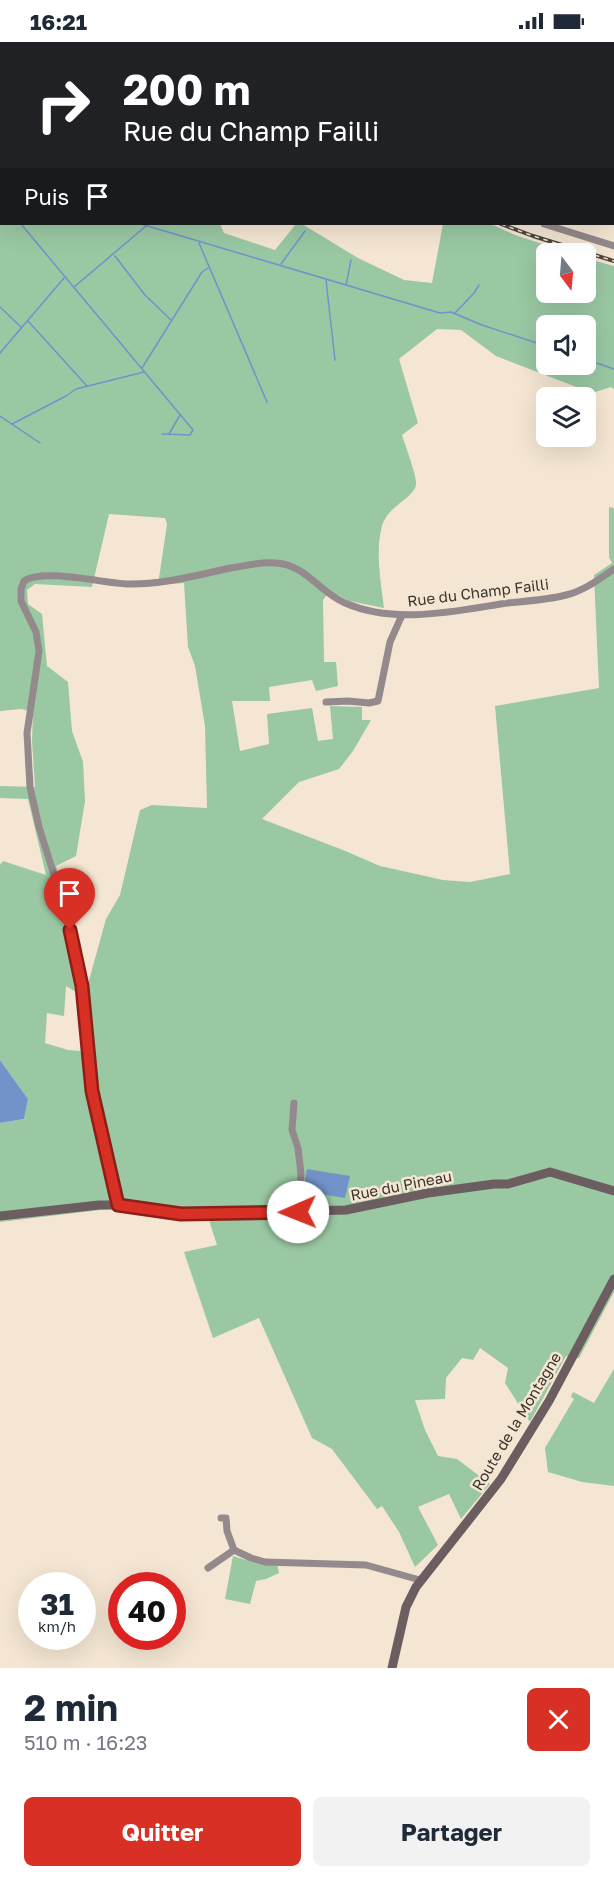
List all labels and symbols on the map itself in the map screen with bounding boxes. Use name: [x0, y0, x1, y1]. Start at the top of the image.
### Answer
north arrow: [536, 243, 596, 303]
street label: Rue du Champ Failli: [406, 574, 550, 610]
pin: [44, 868, 95, 930]
street label: Rue du Pineau: [349, 1166, 453, 1204]
position arrow: [266, 1180, 330, 1244]
street label: Route de la Montagne: [468, 1348, 565, 1493]
speed limit sign: 40: [108, 1572, 186, 1650]

